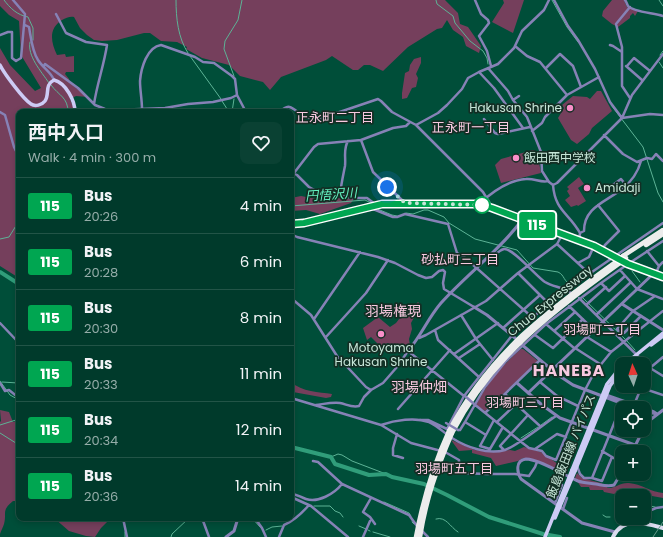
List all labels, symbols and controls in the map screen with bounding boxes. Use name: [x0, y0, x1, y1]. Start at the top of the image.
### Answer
place label: Hakusan Shrine: [469, 99, 562, 116]
marker: Hakusan Shrine: [565, 103, 575, 113]
district label: 正永町二丁目: [296, 108, 374, 127]
district label: 正永町一丁目: [432, 118, 510, 137]
text: 西中入口: [28, 119, 104, 146]
button: heart: [240, 122, 282, 164]
text: Walk · 4 min · 300 m: [28, 148, 156, 167]
place label: 飯田西中学校: [524, 149, 596, 166]
marker: 飯田西中学校: [511, 153, 521, 163]
your location: [377, 177, 397, 197]
place label: Amidaji: [595, 179, 641, 196]
water label: 円悟沢川: [304, 183, 360, 206]
marker: Amidaji: [582, 183, 592, 193]
text: Bus: [84, 185, 112, 206]
text: 4 min: [240, 195, 282, 216]
text: 115: [40, 196, 60, 216]
unlabelled marker: [473, 196, 491, 214]
text: 20:26: [84, 207, 118, 226]
line badge: 115: [514, 212, 560, 238]
text: 115: [527, 215, 547, 235]
text: Bus: [84, 241, 112, 262]
district label: 砂払町三丁目: [421, 250, 499, 269]
text: 6 min: [240, 251, 282, 272]
text: 115: [40, 252, 60, 272]
street label: Chuo Expressway: [504, 261, 596, 340]
text: 20:28: [84, 263, 118, 282]
text: Bus: [84, 297, 112, 318]
district label: 羽場権現: [365, 301, 421, 321]
text: 8 min: [240, 307, 282, 328]
text: 115: [40, 308, 60, 328]
text: 20:30: [84, 319, 118, 338]
district label: 羽場町二丁目: [563, 320, 641, 339]
marker: Motoyama Hakusan Shrine: [376, 329, 386, 339]
place label: Motoyama Hakusan Shrine: [335, 339, 427, 370]
text: Bus: [84, 353, 112, 374]
north arrow: [615, 357, 651, 393]
map controls: [615, 357, 651, 525]
district label: HANEBA: [533, 359, 605, 382]
text: 11 min: [240, 363, 282, 384]
text: 115: [40, 364, 60, 384]
text: 20:33: [84, 375, 118, 394]
district label: 羽場仲畑: [391, 377, 447, 397]
street label: 飯島飯田線 バイパス: [542, 391, 599, 500]
district label: 羽場町三丁目: [486, 393, 564, 412]
button: locate: [615, 401, 651, 437]
text: Bus: [84, 409, 112, 430]
text: 12 min: [236, 419, 282, 440]
text: 115: [40, 420, 60, 440]
text: 20:34: [84, 431, 118, 450]
button: +: [615, 445, 651, 481]
district label: 羽場町五丁目: [415, 459, 493, 478]
text: Bus: [84, 465, 112, 486]
text: 14 min: [235, 475, 282, 496]
text: 115: [40, 476, 60, 496]
text: 20:36: [84, 487, 118, 506]
button: −: [615, 489, 651, 525]

